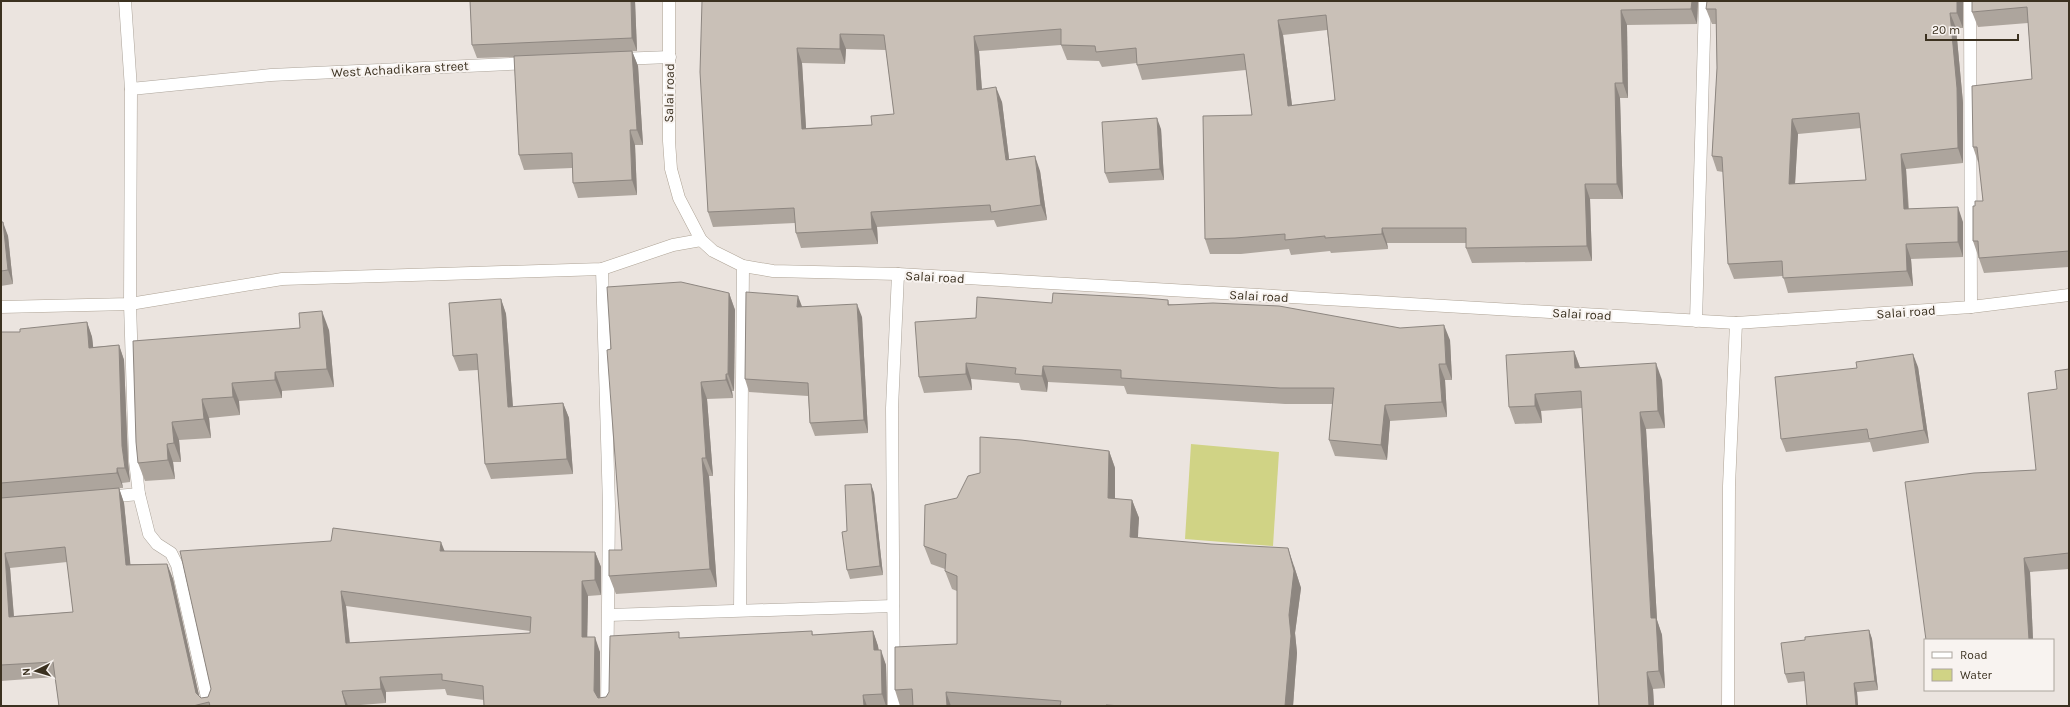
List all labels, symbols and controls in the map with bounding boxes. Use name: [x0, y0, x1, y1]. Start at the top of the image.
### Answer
scale bar: [1926, 16, 2018, 42]
text: 20 m: [1932, 23, 1960, 37]
street label: West Achadikara street: [331, 58, 469, 80]
street label: Salai road: [661, 63, 677, 123]
street label: Salai road: [905, 268, 965, 286]
street label: Salai road: [1229, 287, 1289, 305]
street label: Salai road: [1876, 302, 1936, 322]
street label: Salai road: [1552, 305, 1612, 323]
legend: [1924, 639, 2054, 691]
text: Road: [1960, 648, 1988, 662]
north arrow: [16, 651, 56, 691]
text: N: [20, 667, 33, 676]
text: Water: [1960, 668, 1993, 682]

